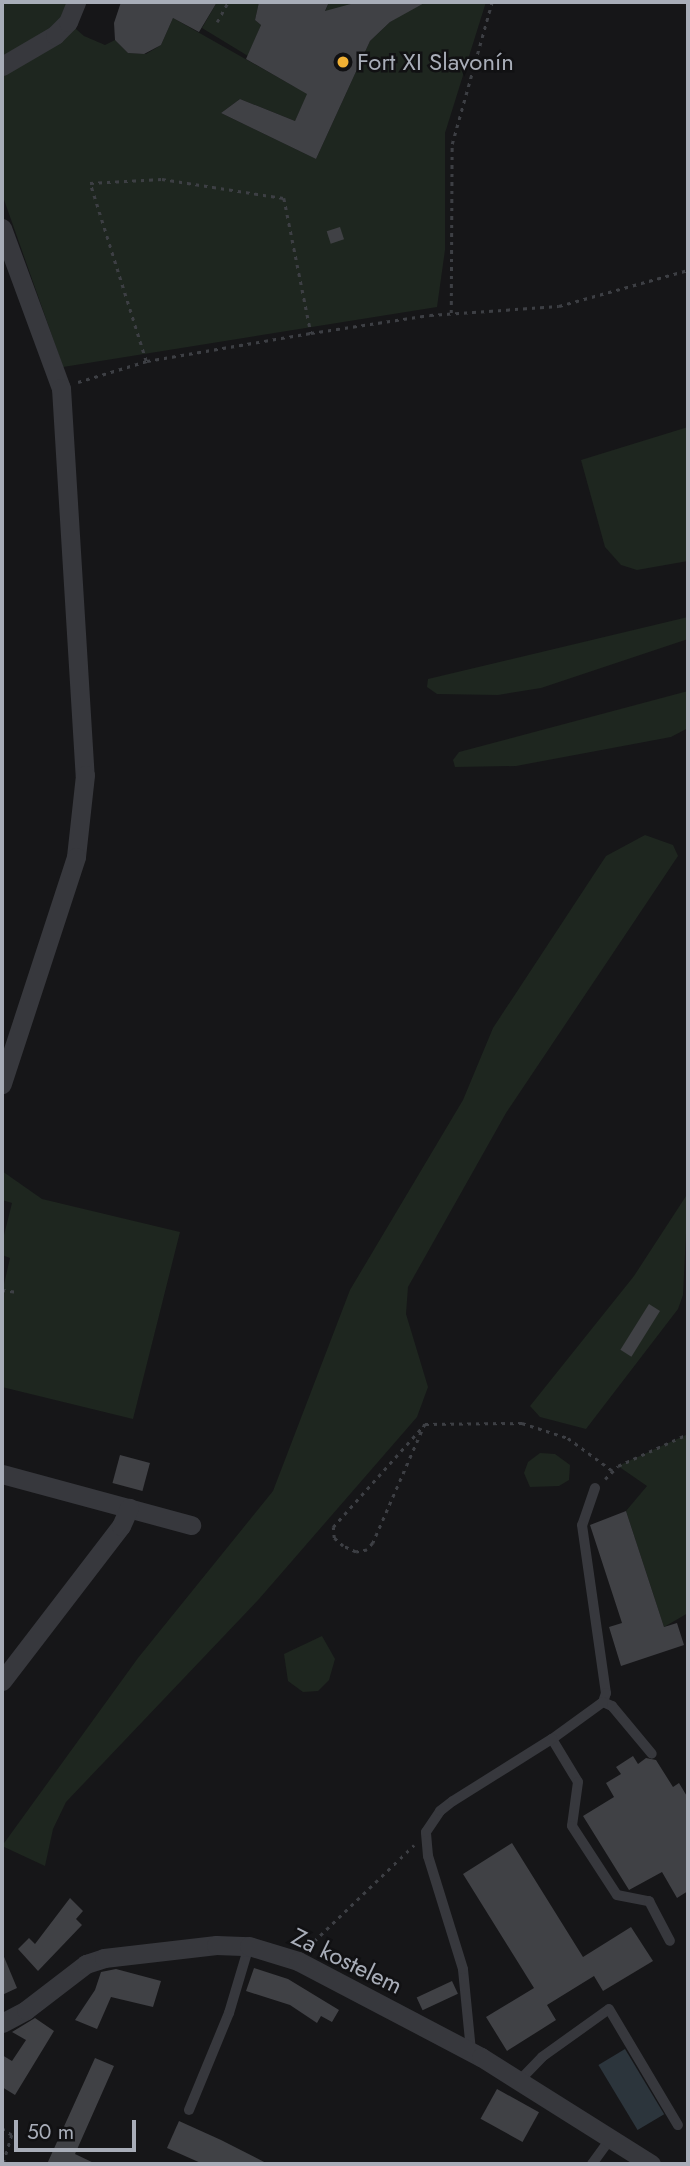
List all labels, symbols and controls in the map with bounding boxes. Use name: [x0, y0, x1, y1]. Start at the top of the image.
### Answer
place label: Fort XI Slavonín: [357, 48, 514, 76]
marker: Fort XI Slavonín: [335, 54, 351, 70]
street label: Za kostelem: [287, 1922, 407, 2000]
scale bar: [18, 2106, 140, 2150]
text: 50 m: [27, 2117, 74, 2147]

